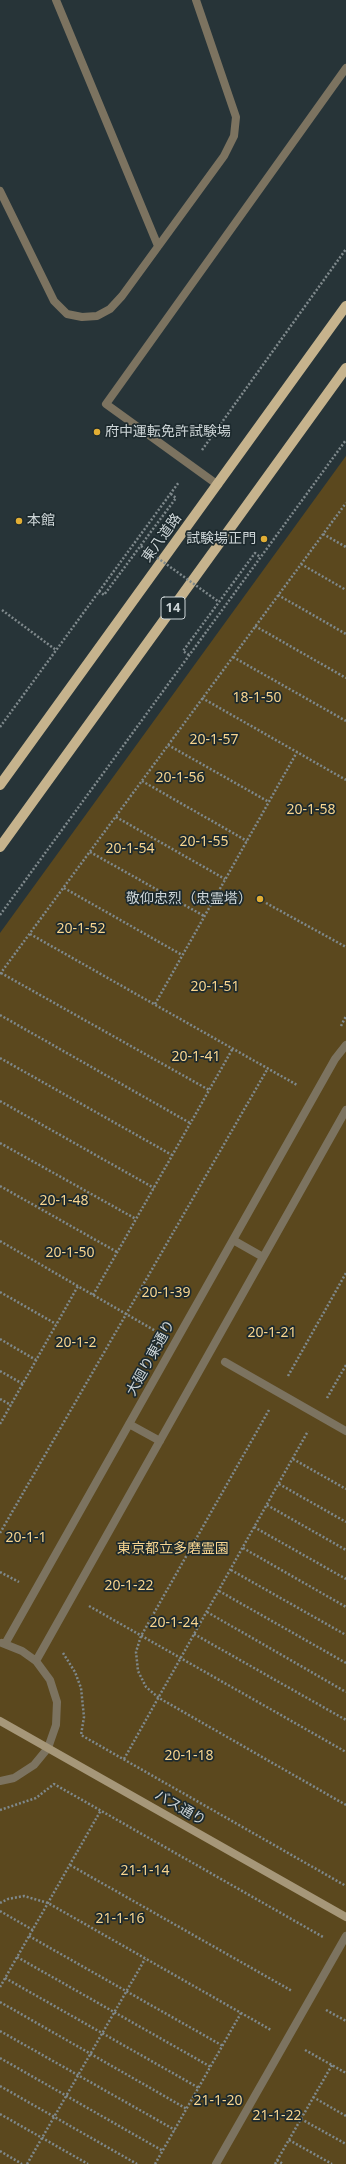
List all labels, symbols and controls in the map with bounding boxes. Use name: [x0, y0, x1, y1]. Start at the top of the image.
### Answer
place label: 府中運転免許試験場: [105, 424, 231, 440]
marker: 府中運転免許試験場: [92, 427, 102, 437]
street label: 東八道路: [139, 510, 185, 566]
place label: 本館: [27, 513, 55, 529]
marker: 本館: [14, 516, 24, 526]
place label: 試験場正門: [186, 531, 256, 547]
marker: 試験場正門: [259, 534, 269, 544]
road number: 14: [161, 597, 185, 619]
park label: 18-1-50: [232, 690, 282, 706]
park label: 20-1-57: [189, 732, 239, 748]
park label: 20-1-56: [155, 770, 205, 786]
park label: 20-1-58: [286, 802, 336, 818]
park label: 20-1-55: [179, 834, 229, 850]
park label: 20-1-54: [105, 841, 155, 857]
place label: 敬仰忠烈（忠霊塔）: [126, 891, 252, 907]
marker: 敬仰忠烈（忠霊塔）: [255, 894, 265, 904]
park label: 20-1-52: [56, 921, 106, 937]
park label: 20-1-51: [190, 979, 240, 995]
park label: 20-1-41: [171, 1049, 221, 1065]
park label: 20-1-48: [39, 1193, 89, 1209]
park label: 20-1-50: [45, 1245, 95, 1261]
park label: 20-1-39: [141, 1285, 191, 1301]
street label: 大廻り東通り: [123, 1317, 179, 1399]
park label: 20-1-21: [247, 1325, 297, 1341]
park label: 20-1-2: [55, 1335, 97, 1351]
park label: 20-1-1: [5, 1530, 47, 1546]
park label: 東京都立多磨霊園: [117, 1541, 229, 1557]
park label: 20-1-22: [104, 1578, 154, 1594]
park label: 20-1-24: [149, 1615, 199, 1631]
park label: 20-1-18: [164, 1748, 214, 1764]
street label: バス通り: [152, 1787, 208, 1829]
park label: 21-1-14: [120, 1863, 170, 1879]
park label: 21-1-16: [95, 1911, 145, 1927]
park label: 21-1-20: [193, 2093, 243, 2109]
park label: 21-1-22: [252, 2108, 302, 2124]

